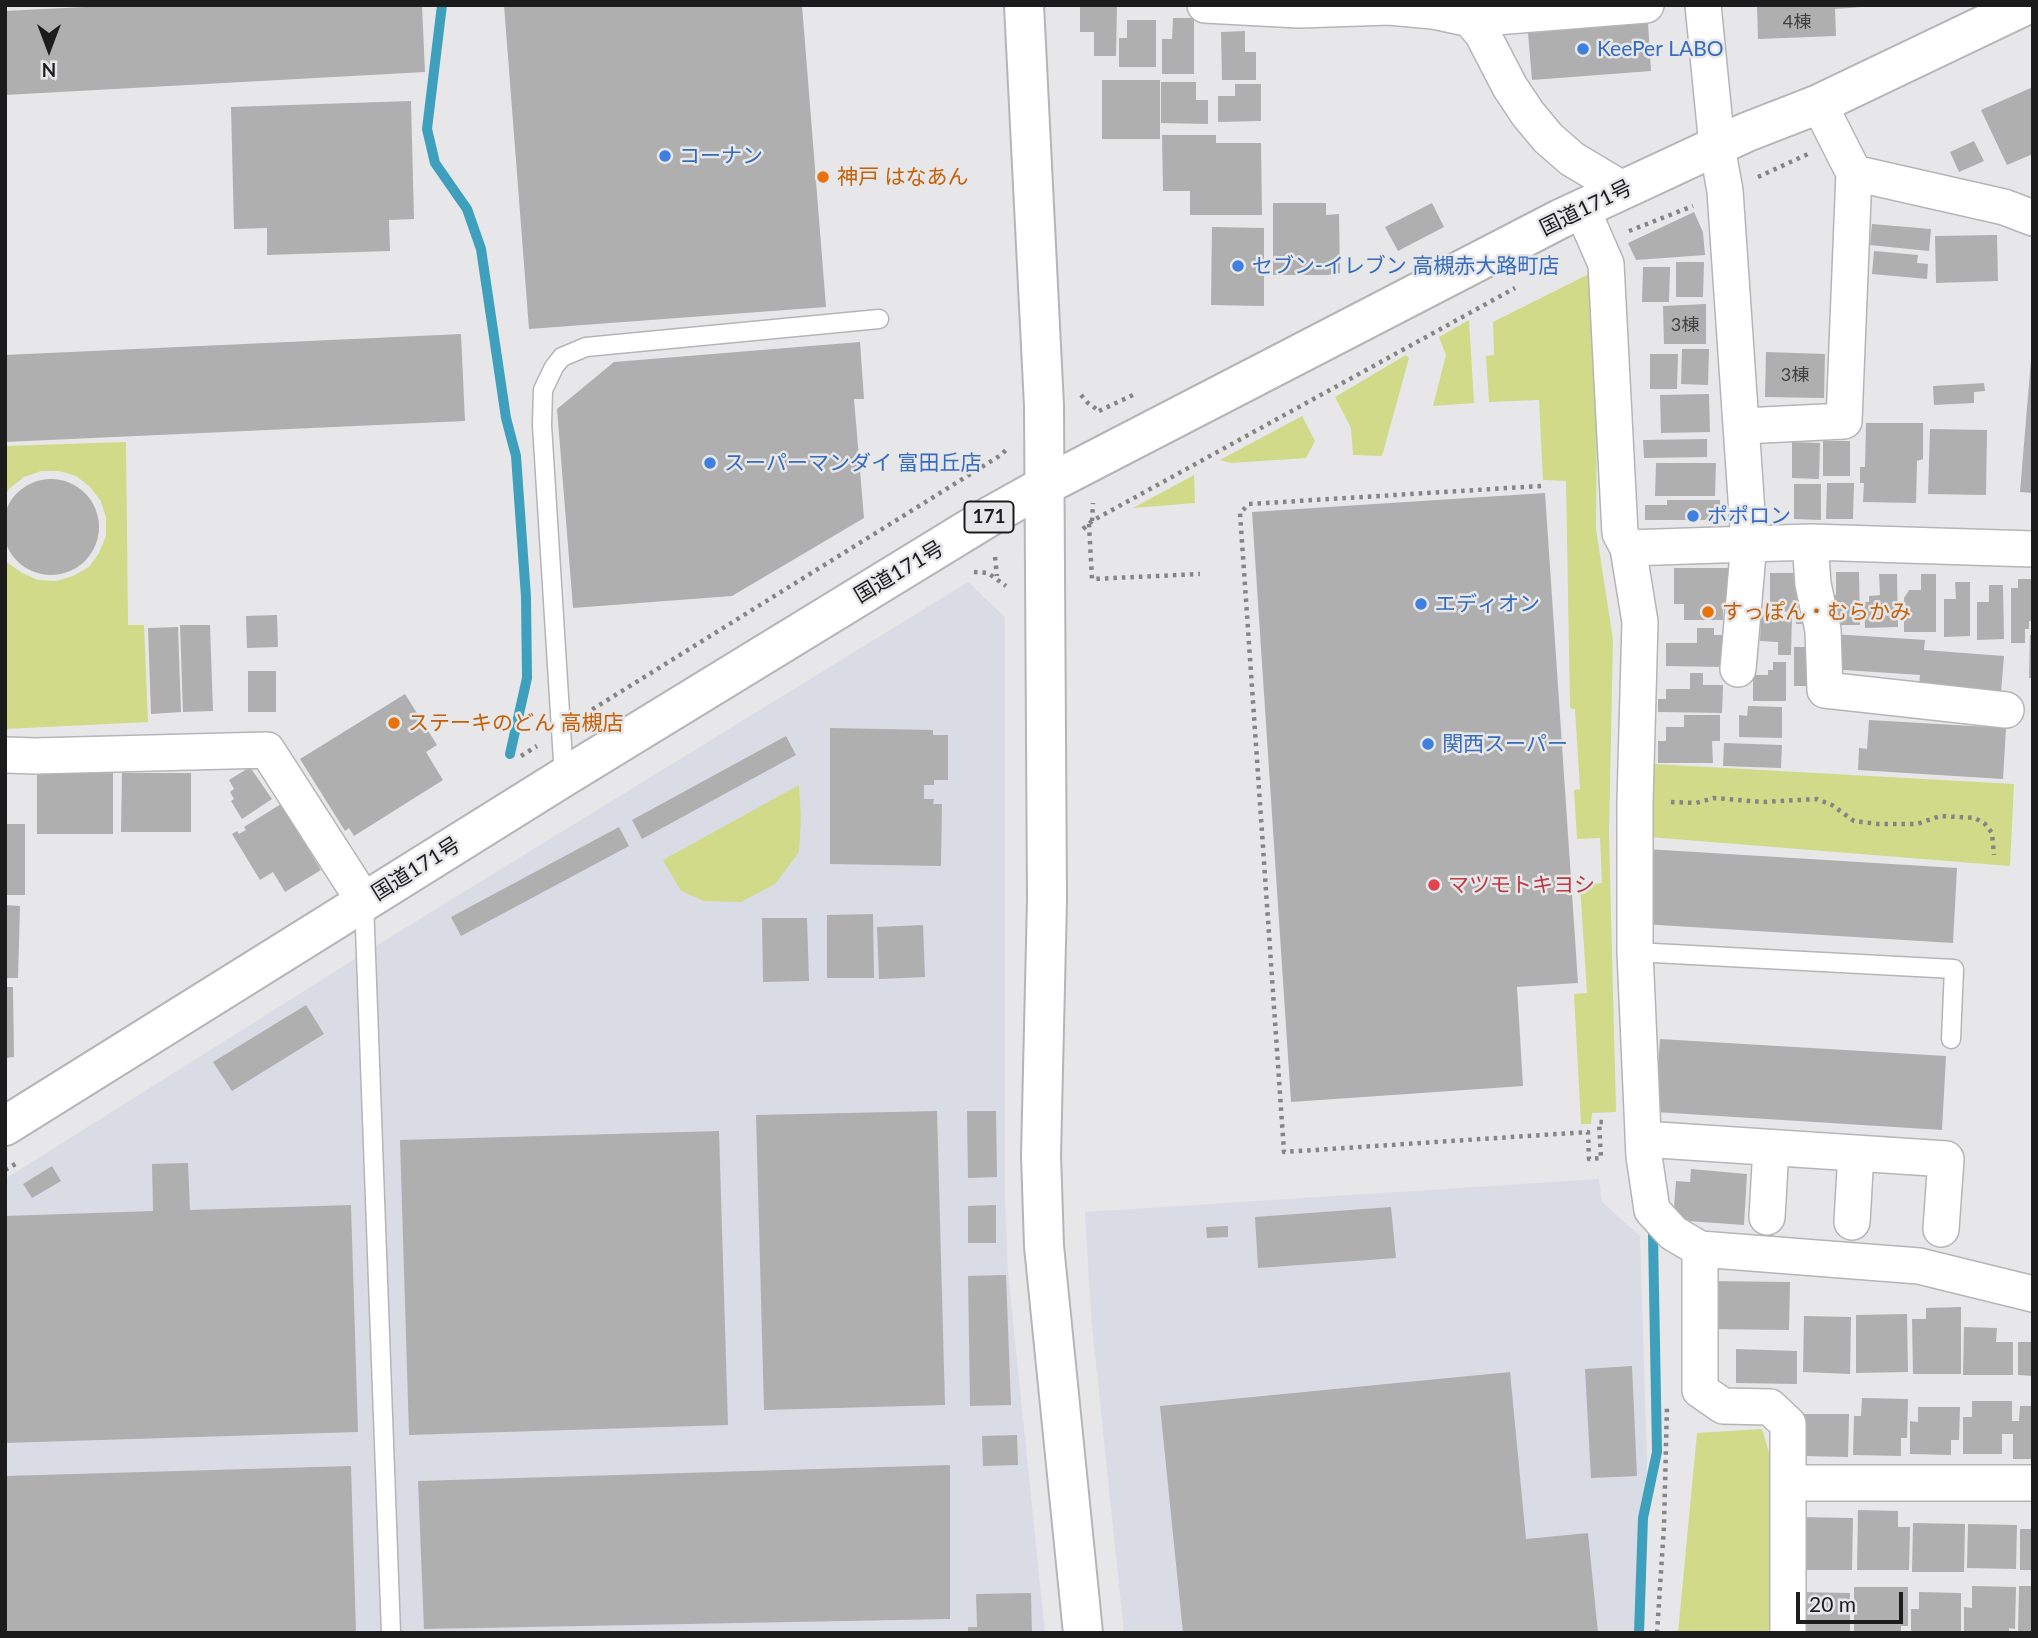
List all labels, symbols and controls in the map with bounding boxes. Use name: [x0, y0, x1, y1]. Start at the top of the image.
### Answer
house number: 4棟: [1783, 11, 1811, 33]
north arrow: [14, 14, 84, 84]
place label: KeePer LABO: [1597, 36, 1724, 62]
marker: KeePer LABO: [1575, 41, 1591, 57]
text: N: [42, 59, 56, 82]
place label: コーナン: [679, 143, 763, 169]
marker: コーナン: [657, 148, 673, 164]
place label: 神戸 はなあん: [837, 164, 968, 190]
marker: 神戸 はなあん: [815, 169, 831, 185]
street label: 国道171号: [1536, 175, 1636, 241]
place label: セブン-イレブン 高槻赤大路町店: [1252, 253, 1559, 279]
marker: セブン-イレブン 高槻赤大路町店: [1230, 258, 1246, 274]
house number: 3棟: [1671, 314, 1699, 336]
house number: 3棟: [1781, 364, 1809, 386]
place label: スーパーマンダイ 富田丘店: [724, 450, 981, 476]
marker: スーパーマンダイ 富田丘店: [702, 455, 718, 471]
road number: 171: [964, 502, 1014, 532]
place label: ポポロン: [1707, 503, 1791, 529]
marker: ポポロン: [1685, 508, 1701, 524]
street label: 国道171号: [850, 536, 948, 608]
place label: エディオン: [1435, 591, 1540, 617]
marker: エディオン: [1413, 596, 1429, 612]
place label: すっぽん・むらかみ: [1722, 599, 1911, 625]
marker: すっぽん・むらかみ: [1700, 604, 1716, 620]
place label: ステーキのどん 高槻店: [408, 710, 623, 736]
marker: ステーキのどん 高槻店: [386, 715, 402, 731]
place label: 関西スーパー: [1442, 731, 1568, 757]
marker: 関西スーパー: [1420, 736, 1436, 752]
street label: 国道171号: [367, 832, 465, 906]
place label: マツモトキヨシ: [1448, 872, 1595, 898]
marker: マツモトキヨシ: [1426, 877, 1442, 893]
scale bar: [1800, 1578, 1907, 1622]
text: 20 m: [1809, 1591, 1856, 1616]

